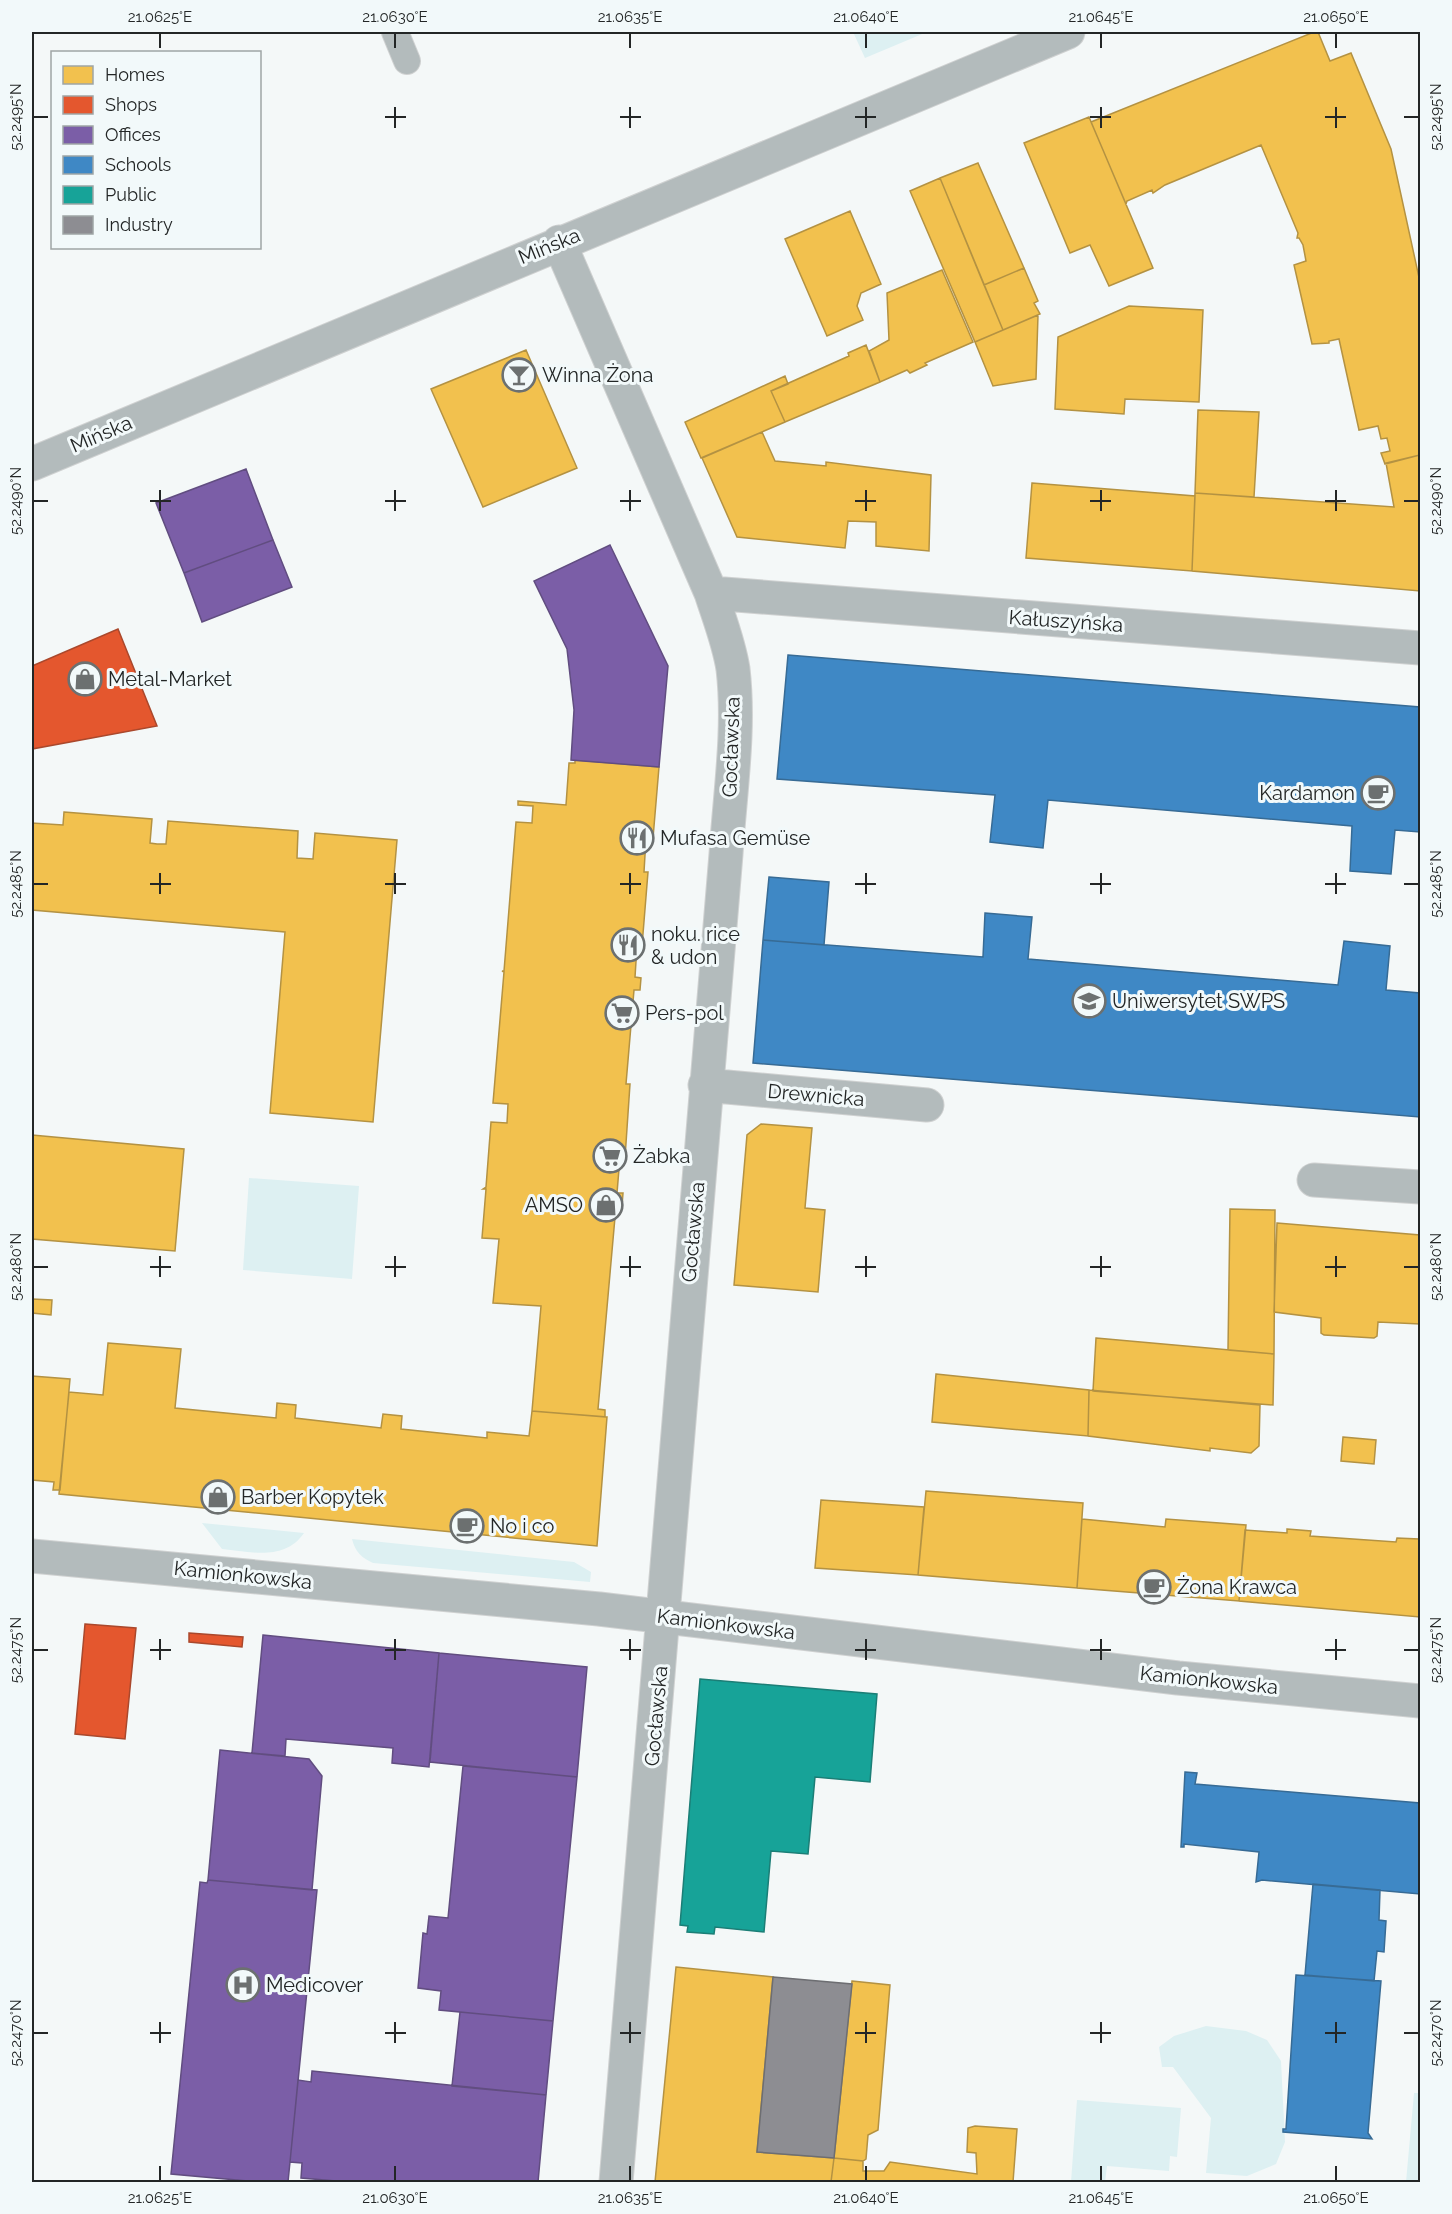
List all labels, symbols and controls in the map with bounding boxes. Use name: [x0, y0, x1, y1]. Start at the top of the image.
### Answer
text: 21.0625°E: [128, 8, 192, 26]
text: 21.0630°E: [362, 8, 428, 26]
text: 21.0635°E: [598, 8, 662, 26]
text: 21.0640°E: [833, 8, 899, 26]
text: 21.0645°E: [1069, 8, 1133, 26]
text: 21.0650°E: [1303, 8, 1369, 26]
legend: [51, 51, 261, 249]
text: Homes: [105, 64, 165, 85]
text: 52.2495°N: [7, 83, 25, 151]
text: 52.2495°N: [1427, 83, 1445, 151]
text: Shops: [105, 94, 157, 115]
text: Offices: [105, 124, 161, 145]
text: Schools: [105, 154, 172, 175]
text: Public: [105, 184, 157, 205]
text: Industry: [105, 214, 173, 235]
street label: Mińska: [515, 223, 583, 269]
bar icon: Winna Żona: [501, 357, 537, 393]
place label: Winna Żona: [542, 362, 653, 387]
street label: Mińska: [67, 410, 135, 458]
text: 52.2490°N: [7, 467, 25, 535]
text: 52.2490°N: [1427, 467, 1445, 535]
street label: Kałuszyńska: [1008, 605, 1124, 637]
shop icon: Metal-Market: [67, 661, 103, 697]
place label: Metal-Market: [108, 667, 232, 691]
street label: Gocławska: [717, 696, 745, 798]
cafe icon: Kardamon: [1360, 775, 1396, 811]
place label: Kardamon: [1259, 781, 1355, 805]
restaurant icon: Mufasa Gemüse: [619, 820, 655, 856]
place label: Mufasa Gemüse: [660, 826, 811, 850]
text: 52.2485°N: [7, 850, 25, 918]
text: 52.2485°N: [1427, 850, 1445, 918]
place label: noku. rice & udon: [651, 922, 740, 969]
restaurant icon: noku. rice & udon: [610, 927, 646, 963]
school or university icon: Uniwersytet SWPS: [1071, 983, 1107, 1019]
place label: Uniwersytet SWPS: [1112, 989, 1285, 1013]
supermarket icon: Pers-pol: [604, 995, 640, 1031]
place label: Pers-pol: [645, 1001, 724, 1025]
street label: Drewnicka: [767, 1079, 865, 1111]
supermarket icon: Żabka: [592, 1138, 628, 1174]
place label: Żabka: [633, 1143, 690, 1168]
street label: Gocławska: [677, 1181, 709, 1283]
shop icon: AMSO: [588, 1187, 624, 1223]
place label: AMSO: [525, 1193, 583, 1217]
text: 52.2480°N: [7, 1233, 25, 1301]
text: 52.2480°N: [1427, 1233, 1445, 1301]
shop icon: Barber Kopytek: [200, 1479, 236, 1515]
place label: Barber Kopytek: [241, 1485, 384, 1509]
cafe icon: No i co: [449, 1508, 485, 1544]
place label: No i co: [490, 1514, 555, 1538]
street label: Kamionkowska: [173, 1556, 313, 1594]
cafe icon: Żona Krawca: [1136, 1569, 1172, 1605]
place label: Żona Krawca: [1177, 1574, 1297, 1599]
street label: Kamionkowska: [656, 1604, 796, 1644]
text: 52.2475°N: [7, 1617, 25, 1683]
text: 52.2475°N: [1427, 1617, 1445, 1683]
street label: Kamionkowska: [1139, 1661, 1279, 1699]
street label: Gocławska: [640, 1665, 672, 1767]
hospital icon: Medicover: [225, 1967, 261, 2003]
place label: Medicover: [266, 1973, 363, 1997]
text: 52.2470°N: [7, 1999, 25, 2067]
text: 52.2470°N: [1427, 1999, 1445, 2067]
text: 21.0625°E: [128, 2189, 192, 2207]
text: 21.0630°E: [362, 2189, 428, 2207]
text: 21.0635°E: [598, 2189, 662, 2207]
text: 21.0640°E: [833, 2189, 899, 2207]
text: 21.0645°E: [1069, 2189, 1133, 2207]
text: 21.0650°E: [1303, 2189, 1369, 2207]

